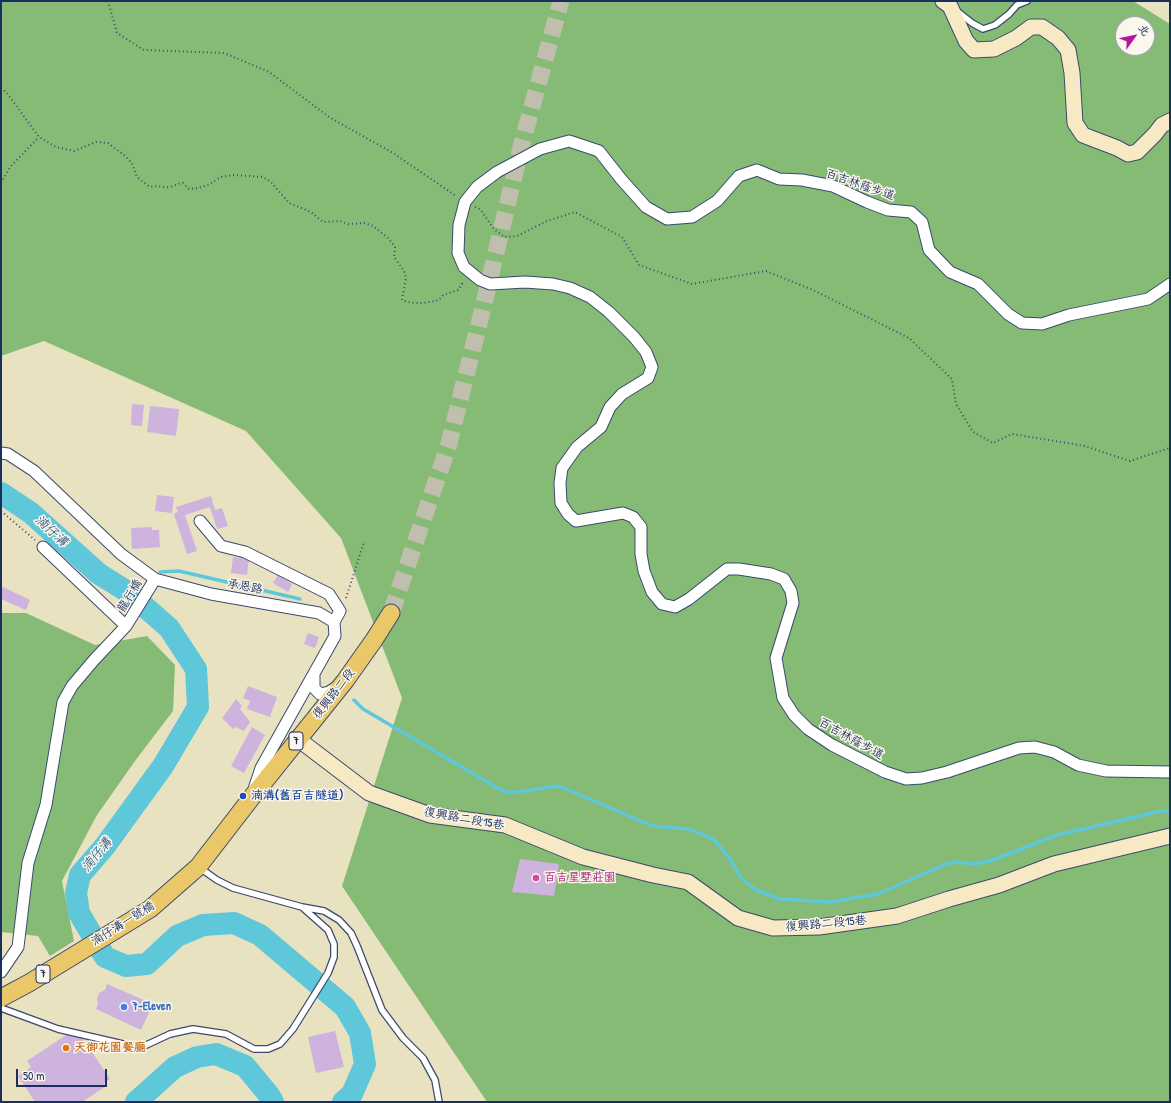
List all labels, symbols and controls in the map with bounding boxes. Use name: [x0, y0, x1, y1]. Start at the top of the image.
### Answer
north arrow: [1115, 16, 1155, 56]
text: 北: [1135, 22, 1153, 38]
street label: 百吉林蔭步道: [824, 166, 896, 204]
water label: 湳仔溝: [31, 512, 71, 550]
street label: 龍行橋: [115, 577, 145, 615]
street label: 承恩路: [226, 577, 264, 597]
street label: 復興路二段: [310, 666, 358, 722]
street label: 百吉林蔭步道: [816, 715, 886, 763]
road number: 7: [289, 732, 303, 750]
place label: 湳溝(舊百吉隧道): [251, 789, 343, 803]
marker: 湳溝(舊百吉隧道): [238, 791, 248, 801]
street label: 復興路二段15巷: [423, 805, 505, 833]
water label: 湳仔溝: [79, 835, 115, 875]
place label: 百吉星墅莊園: [544, 871, 616, 885]
marker: 百吉星墅莊園: [531, 873, 541, 883]
street label: 湳仔溝一號橋: [89, 899, 157, 949]
street label: 復興路二段15巷: [785, 913, 867, 935]
road number: 7: [36, 965, 50, 983]
place label: 7-Eleven: [132, 1000, 171, 1014]
marker: 7-Eleven: [119, 1002, 129, 1012]
place label: 天御花園餐廳: [74, 1041, 146, 1055]
marker: 天御花園餐廳: [61, 1043, 71, 1053]
scale bar: [18, 1061, 109, 1087]
text: 50 m: [23, 1067, 44, 1084]

